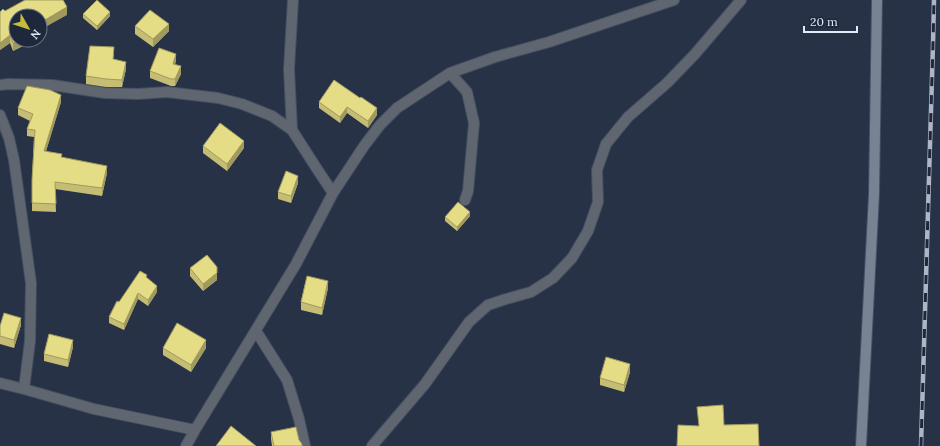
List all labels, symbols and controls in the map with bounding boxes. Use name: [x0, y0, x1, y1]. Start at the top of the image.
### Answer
north arrow: [8, 8, 48, 48]
scale bar: [804, 8, 857, 34]
text: 20 m: [810, 14, 838, 29]
text: N: [27, 27, 44, 42]

